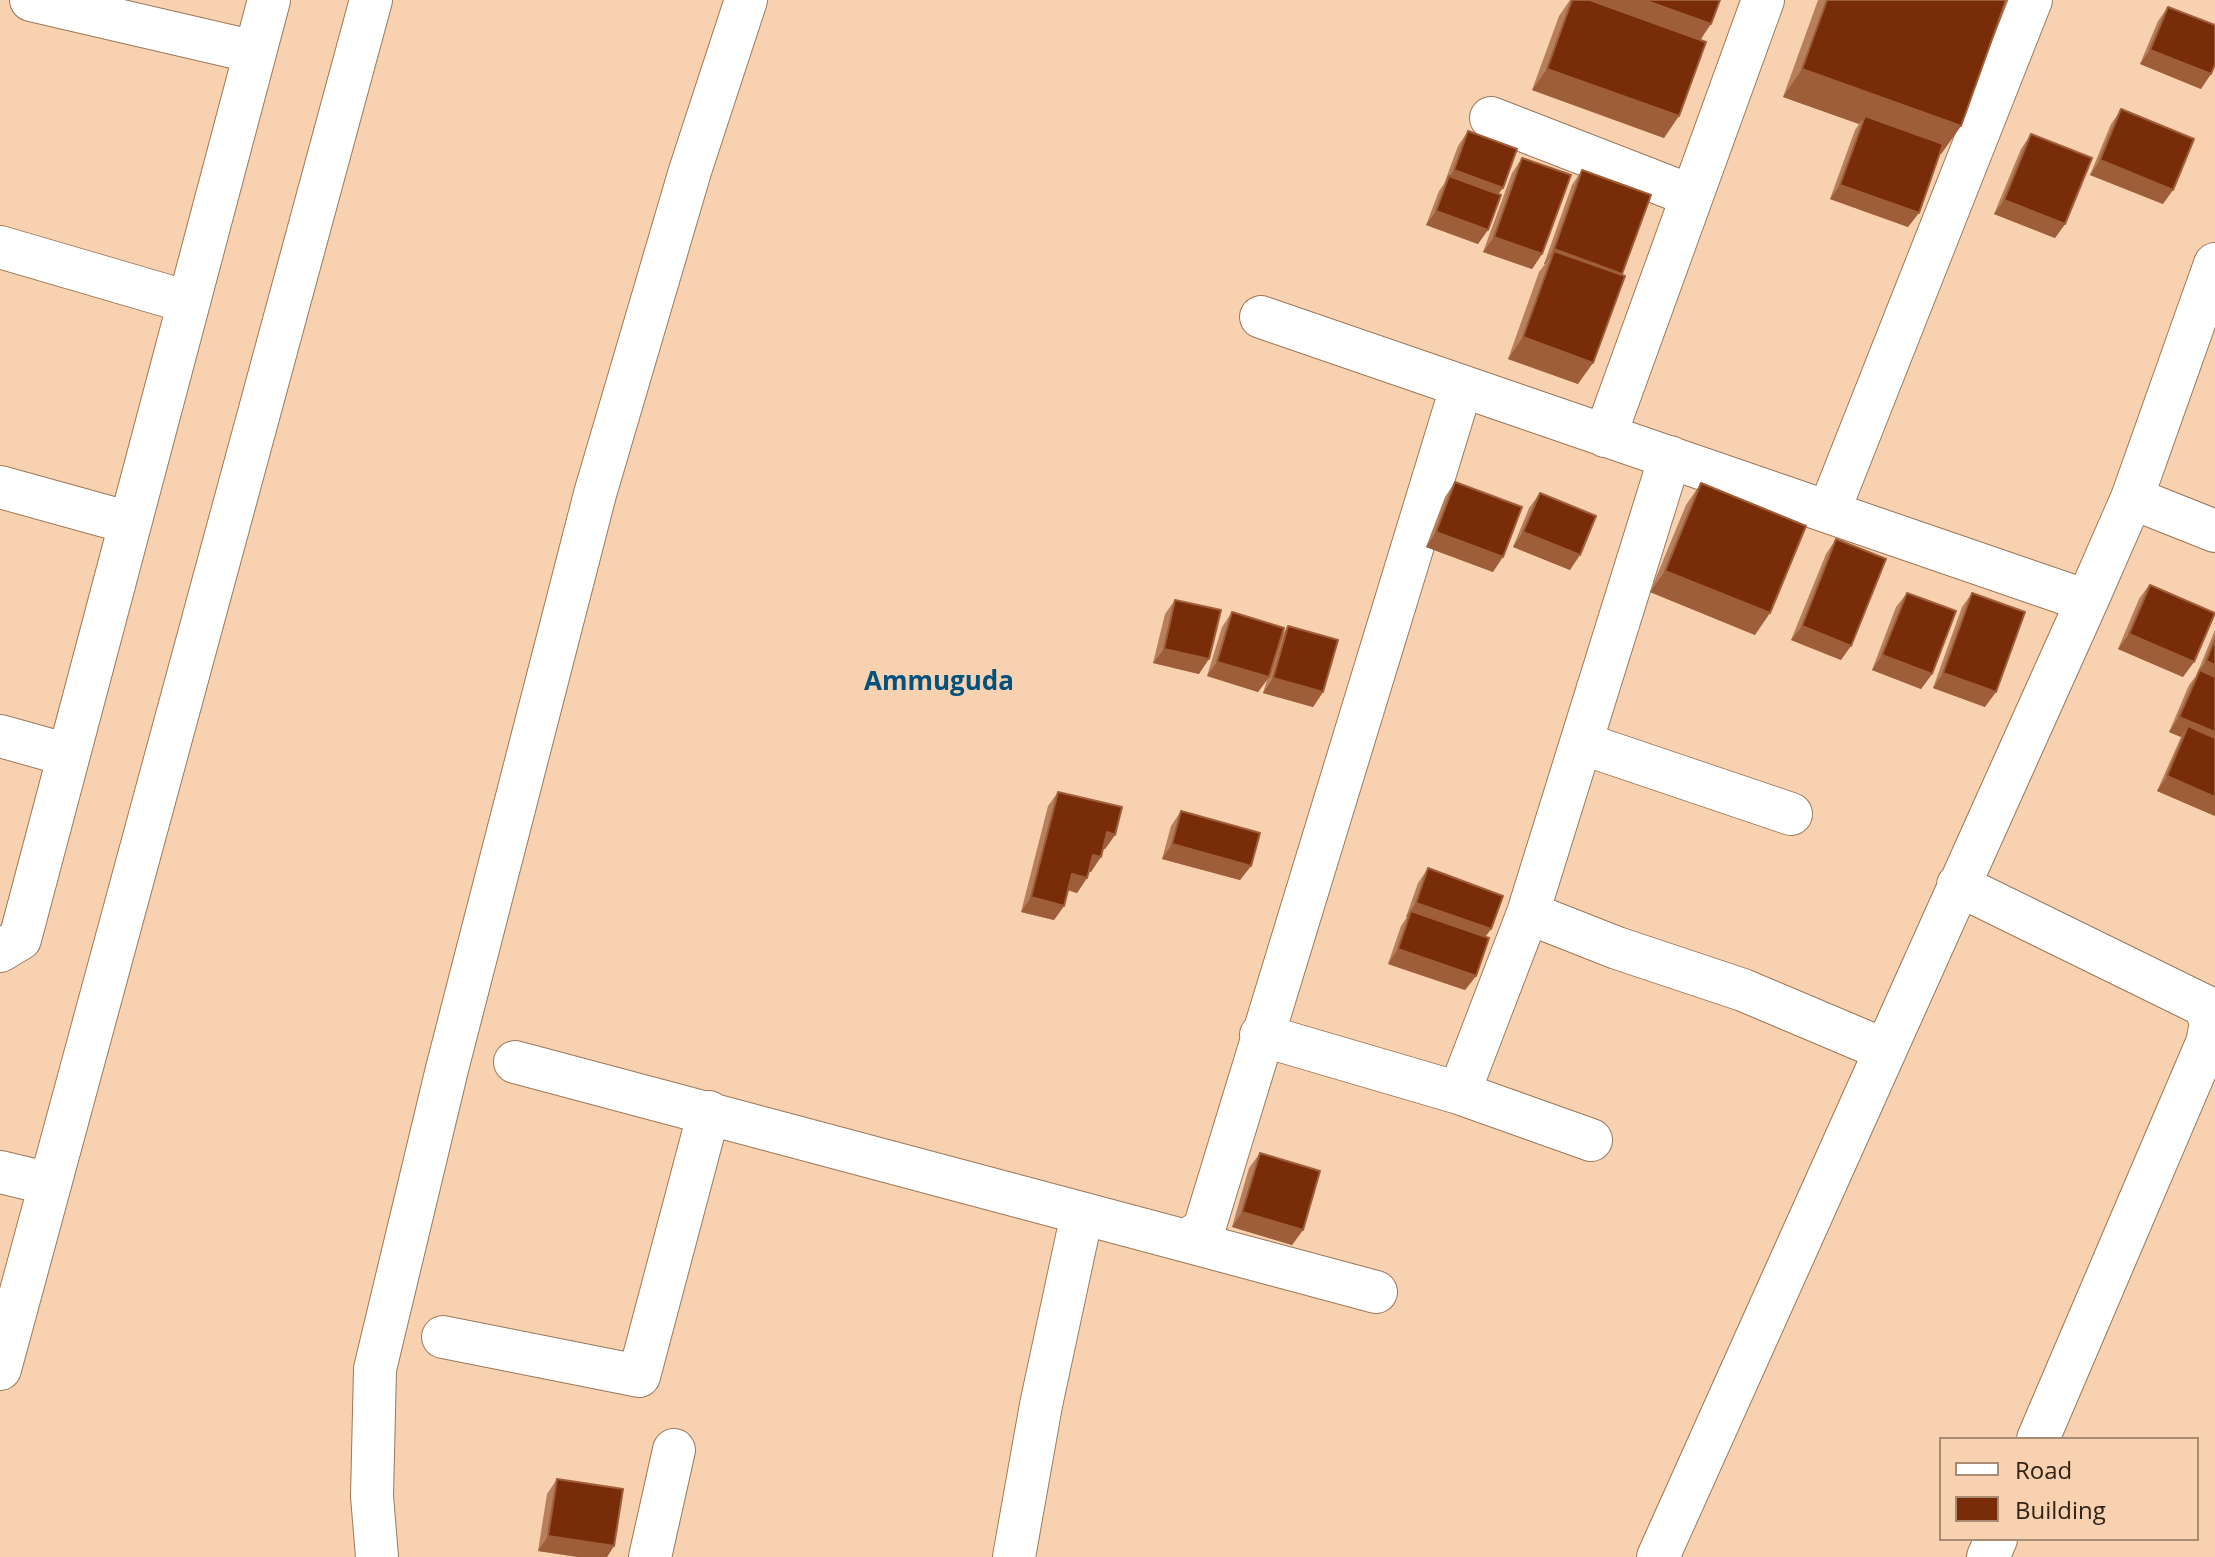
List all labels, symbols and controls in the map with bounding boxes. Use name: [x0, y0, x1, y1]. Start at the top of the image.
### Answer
district label: Ammuguda: [864, 667, 1014, 699]
legend: [1939, 1437, 2199, 1541]
text: Road: [2015, 1453, 2072, 1486]
text: Building: [2015, 1493, 2106, 1526]

